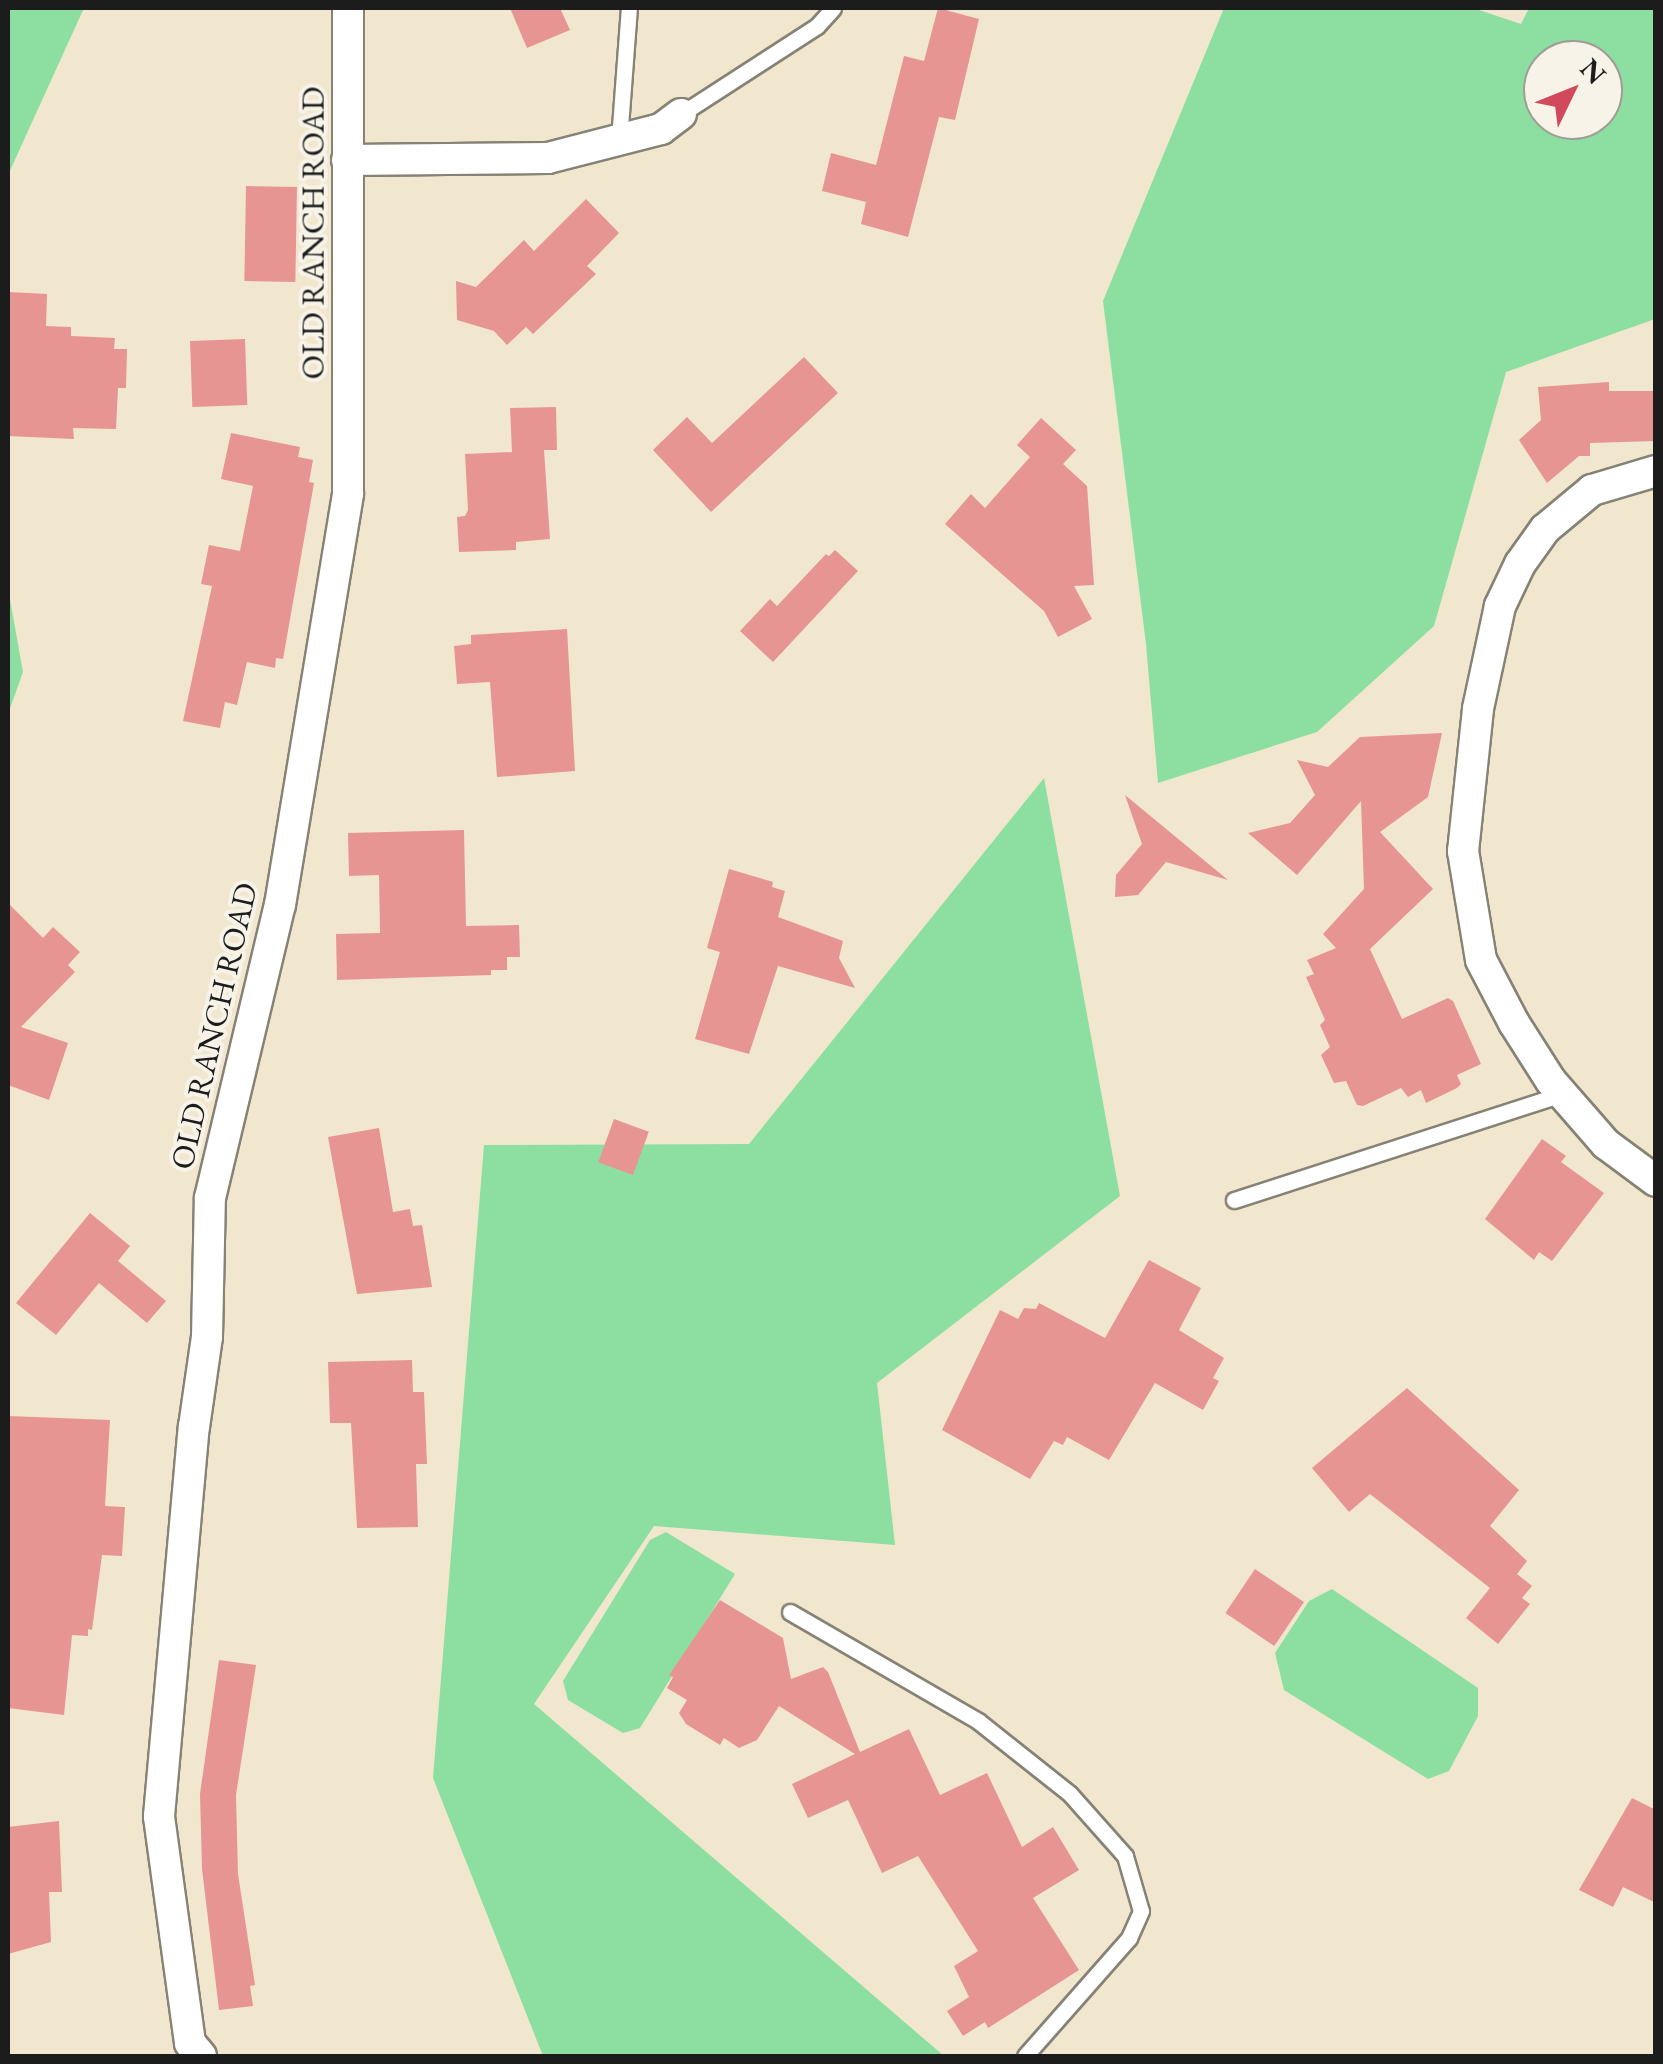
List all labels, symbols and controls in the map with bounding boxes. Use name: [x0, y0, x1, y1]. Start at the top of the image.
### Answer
north arrow: [1523, 40, 1623, 140]
text: N: [1573, 50, 1614, 91]
street label: OLD RANCH ROAD: [294, 87, 332, 379]
street label: OLD RANCH ROAD: [162, 879, 266, 1173]

